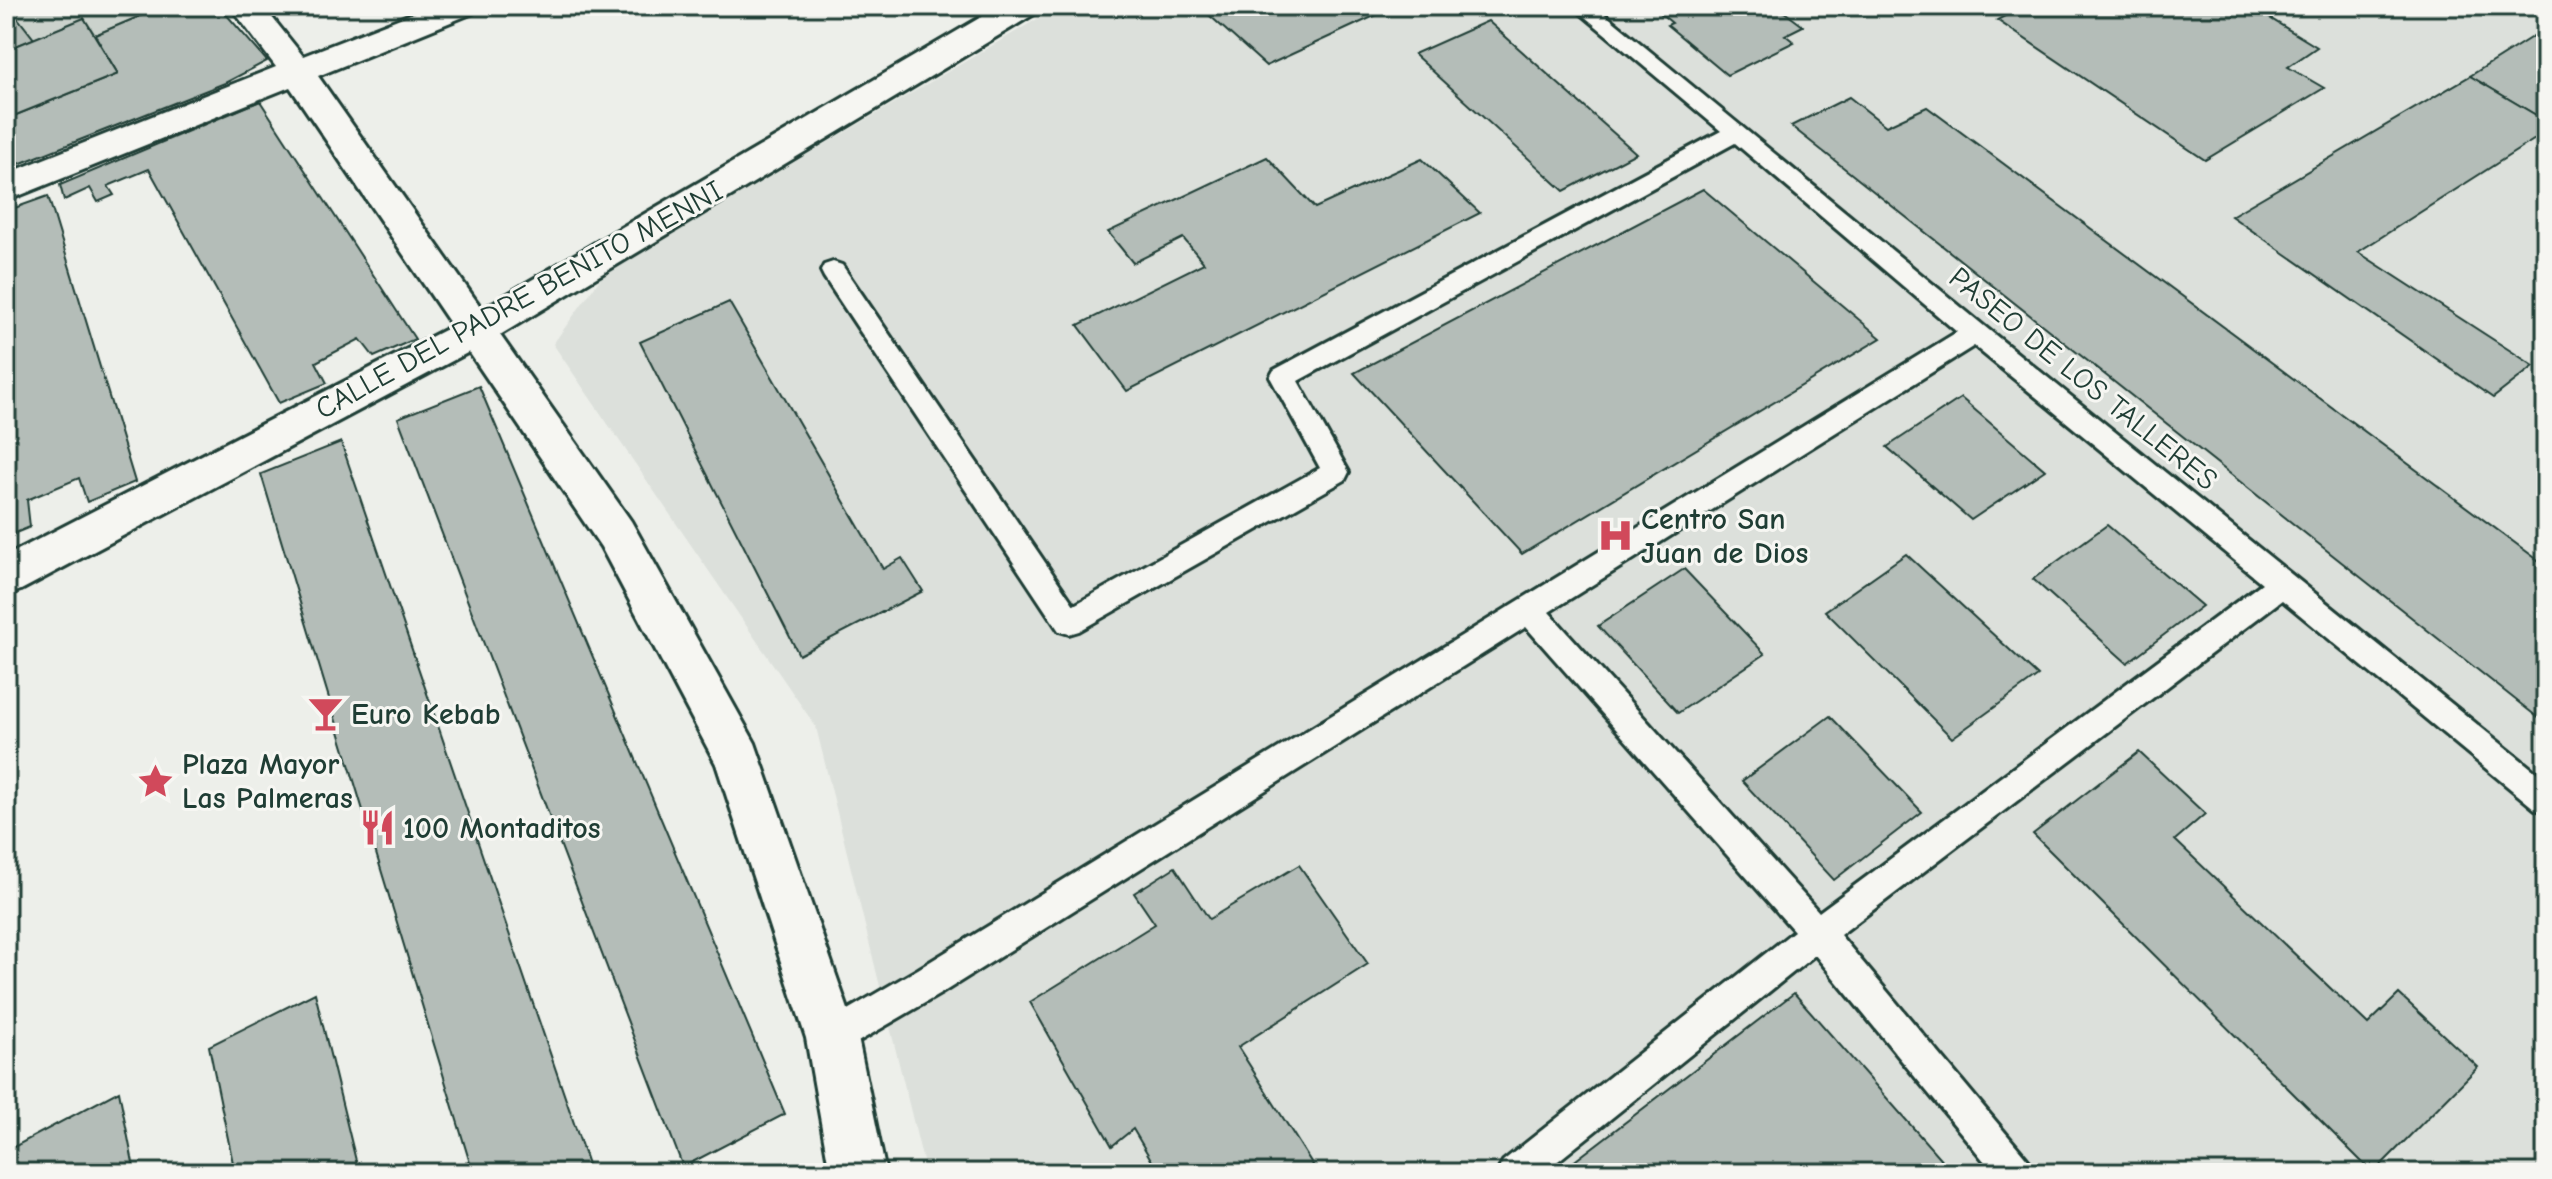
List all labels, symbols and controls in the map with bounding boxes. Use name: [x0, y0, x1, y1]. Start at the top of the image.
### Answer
street label: CALLE DEL PADRE BENITO MENNI: [309, 173, 729, 427]
street label: PASEO DE LOS TALLERES: [1942, 260, 2224, 498]
place label: Centro San Juan de Dios: [1641, 502, 1808, 571]
hospital icon: Centro San Juan de Dios: [1596, 517, 1634, 555]
bar icon: Euro Kebab: [306, 695, 344, 733]
place label: Euro Kebab: [351, 697, 501, 732]
place label: Plaza Mayor Las Palmeras: [182, 747, 353, 816]
place icon: Plaza Mayor Las Palmeras: [137, 762, 175, 800]
restaurant icon: 100 Montaditos: [358, 809, 396, 847]
place label: 100 Montaditos: [403, 811, 600, 846]

